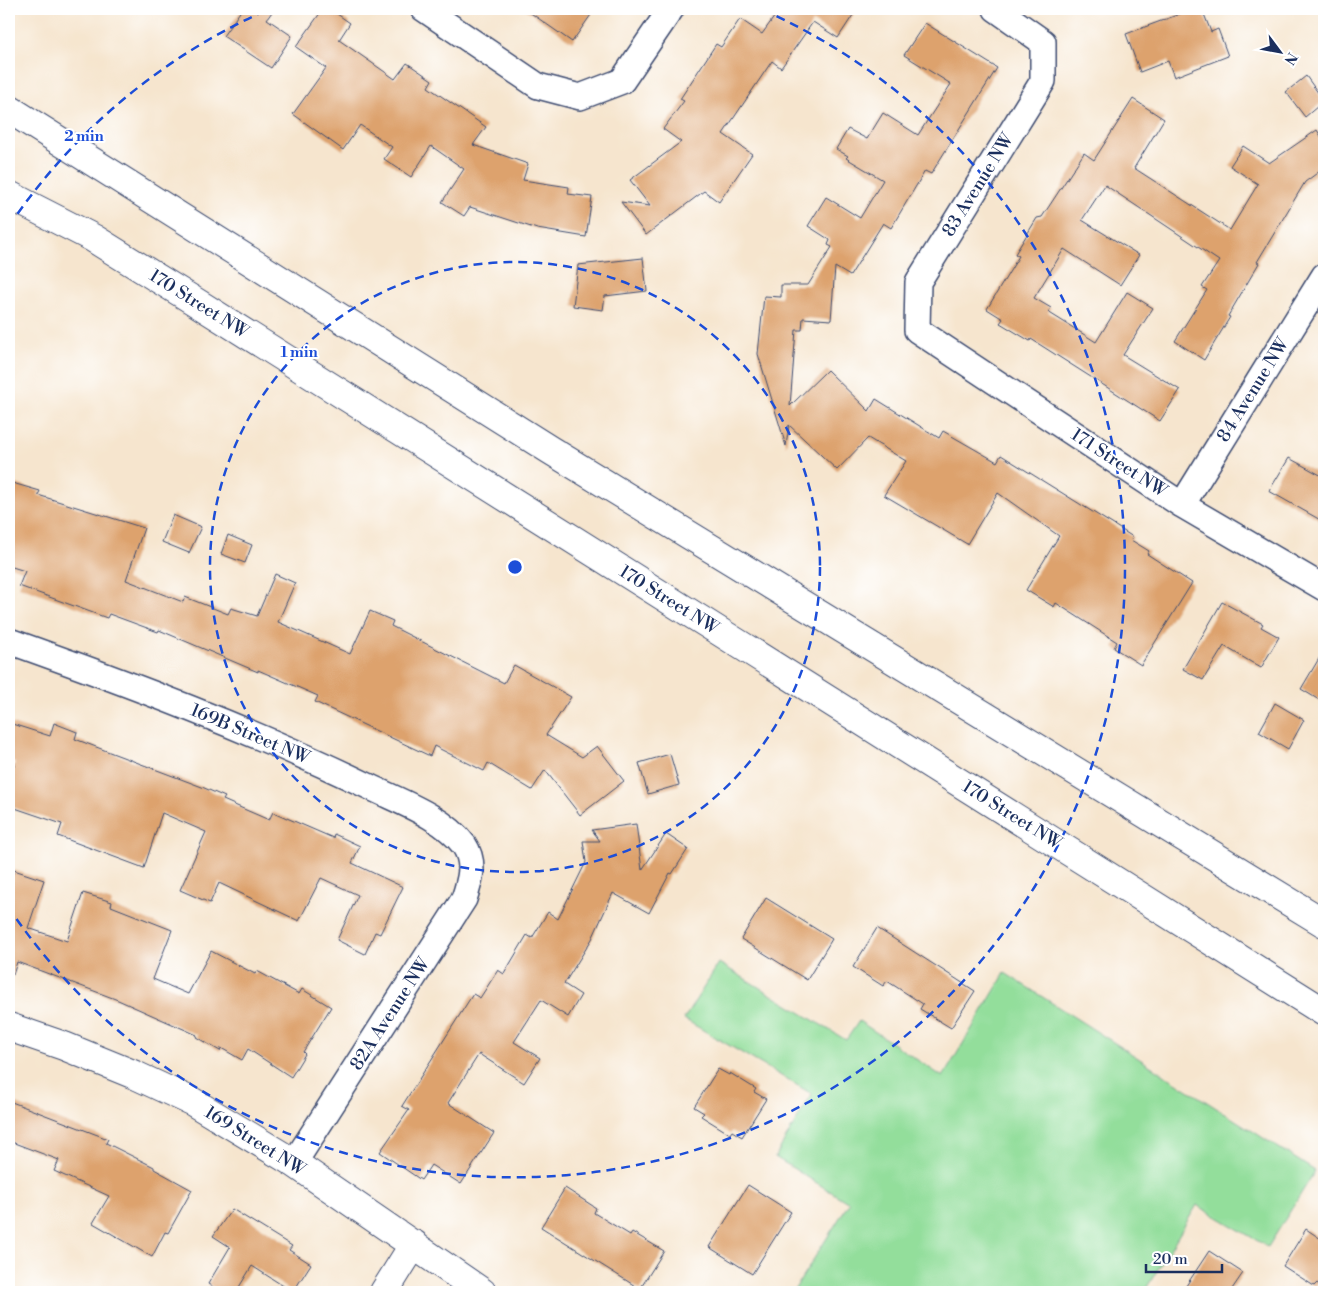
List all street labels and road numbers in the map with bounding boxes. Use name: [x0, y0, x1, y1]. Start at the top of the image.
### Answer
street label: 83 Avenue NW: [937, 129, 1019, 241]
street label: 170 Street NW: [145, 264, 254, 344]
street label: 84 Avenue NW: [1212, 333, 1295, 446]
street label: 171 Street NW: [1066, 423, 1172, 503]
street label: 170 Street NW: [615, 560, 724, 640]
street label: 169B Street NW: [187, 698, 314, 770]
street label: 170 Street NW: [958, 775, 1067, 855]
street label: 82A Avenue NW: [345, 953, 435, 1075]
street label: 169 Street NW: [200, 1101, 310, 1182]

